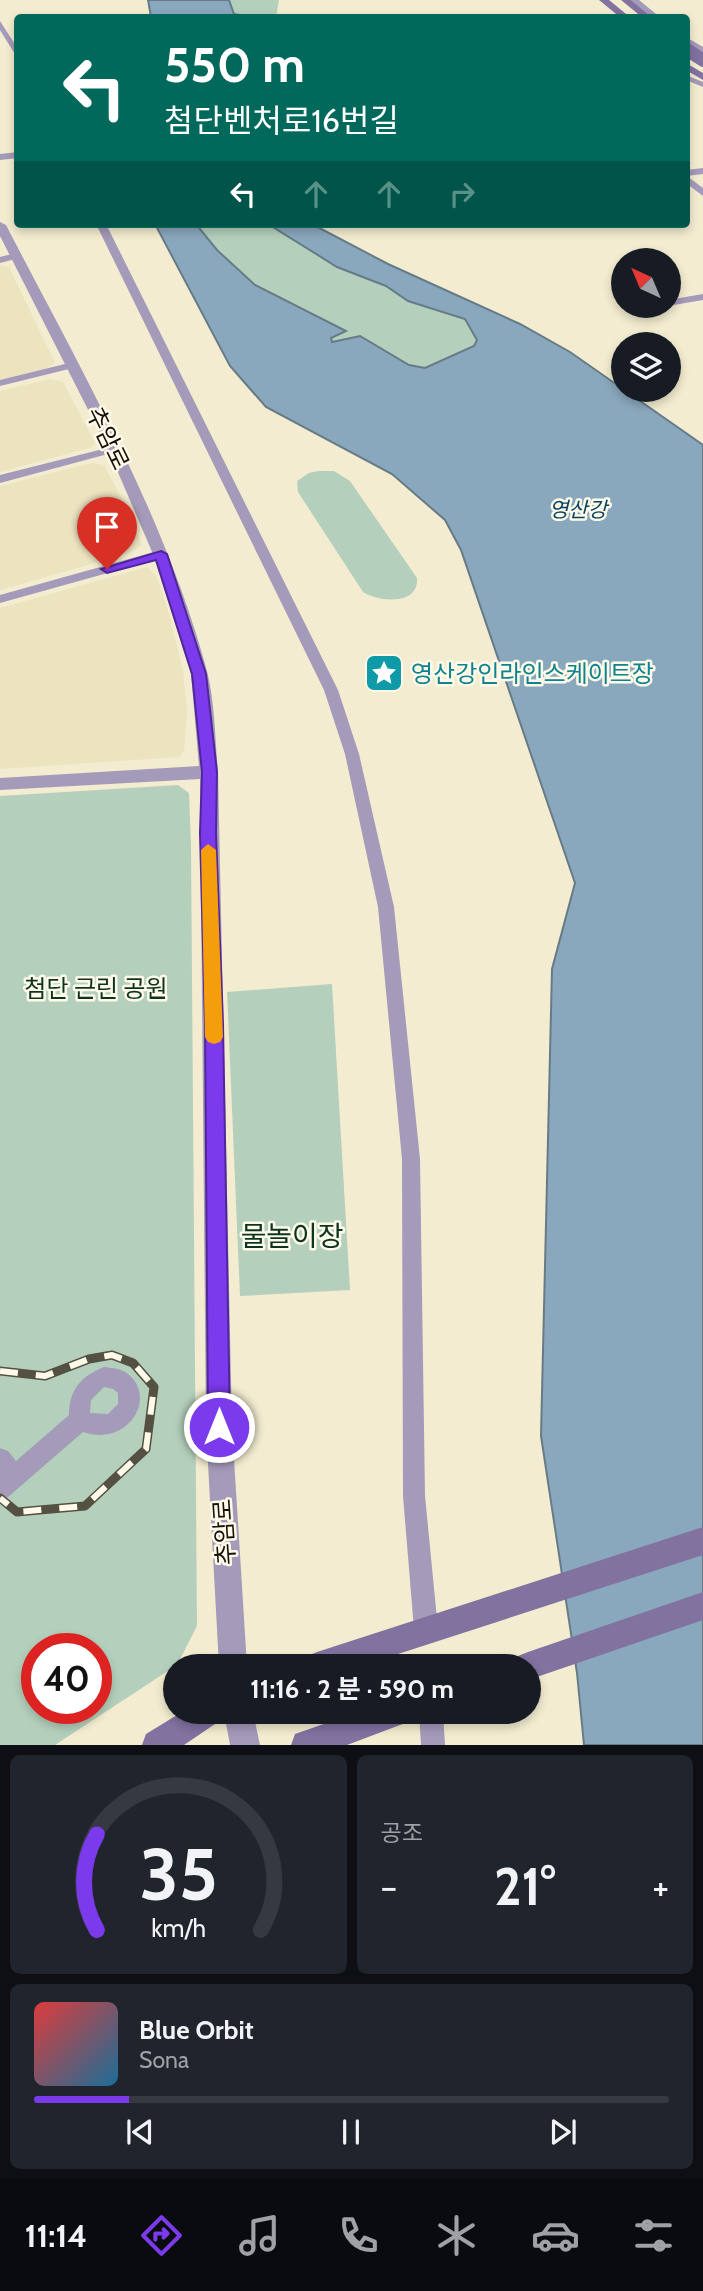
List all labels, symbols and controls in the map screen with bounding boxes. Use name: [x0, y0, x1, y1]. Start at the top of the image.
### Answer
text: 550 m: [164, 35, 305, 94]
icon: left: [49, 42, 140, 133]
text: 첨단벤처로16번길: [164, 101, 399, 140]
icon: left: [224, 175, 262, 213]
icon: ahead: [297, 175, 335, 213]
icon: ahead: [370, 175, 408, 213]
icon: right: [443, 175, 481, 213]
north arrow: [611, 248, 681, 318]
map controls: [611, 248, 681, 402]
button: layers: [611, 332, 681, 402]
street label: 추암로: [80, 402, 136, 474]
pin: [77, 497, 137, 569]
water label: 영산강: [549, 497, 610, 522]
icon: arrive: [88, 508, 126, 546]
place icon: 영산강인라인스케이트장: [363, 652, 405, 694]
place label: 영산강인라인스케이트장: [411, 659, 654, 688]
park label: 첨단 근린 공원: [24, 974, 168, 1003]
park label: 물놀이장: [240, 1219, 344, 1253]
position arrow: [182, 1390, 256, 1464]
street label: 추암로: [207, 1498, 241, 1566]
speed limit sign: 40: [21, 1633, 112, 1724]
text: 11:16 · 2 분 · 590 m: [250, 1673, 454, 1705]
text: 공조: [381, 1819, 423, 1847]
text: 35: [139, 1831, 217, 1919]
text: 21°: [494, 1855, 556, 1918]
text: −: [381, 1863, 397, 1910]
text: +: [652, 1863, 669, 1910]
text: km/h: [151, 1913, 206, 1943]
text: Blue Orbit: [139, 2014, 254, 2046]
text: Sona: [139, 2046, 189, 2074]
icon: previous: [121, 2113, 159, 2151]
icon: pause: [332, 2113, 370, 2151]
icon: next: [544, 2113, 582, 2151]
icon: directions: [137, 2211, 186, 2260]
icon: music: [235, 2211, 284, 2260]
icon: phone: [334, 2211, 383, 2260]
icon: climate: [432, 2211, 481, 2260]
icon: car: [531, 2211, 580, 2260]
icon: filters: [629, 2211, 678, 2260]
text: 11:14: [25, 2216, 87, 2255]

